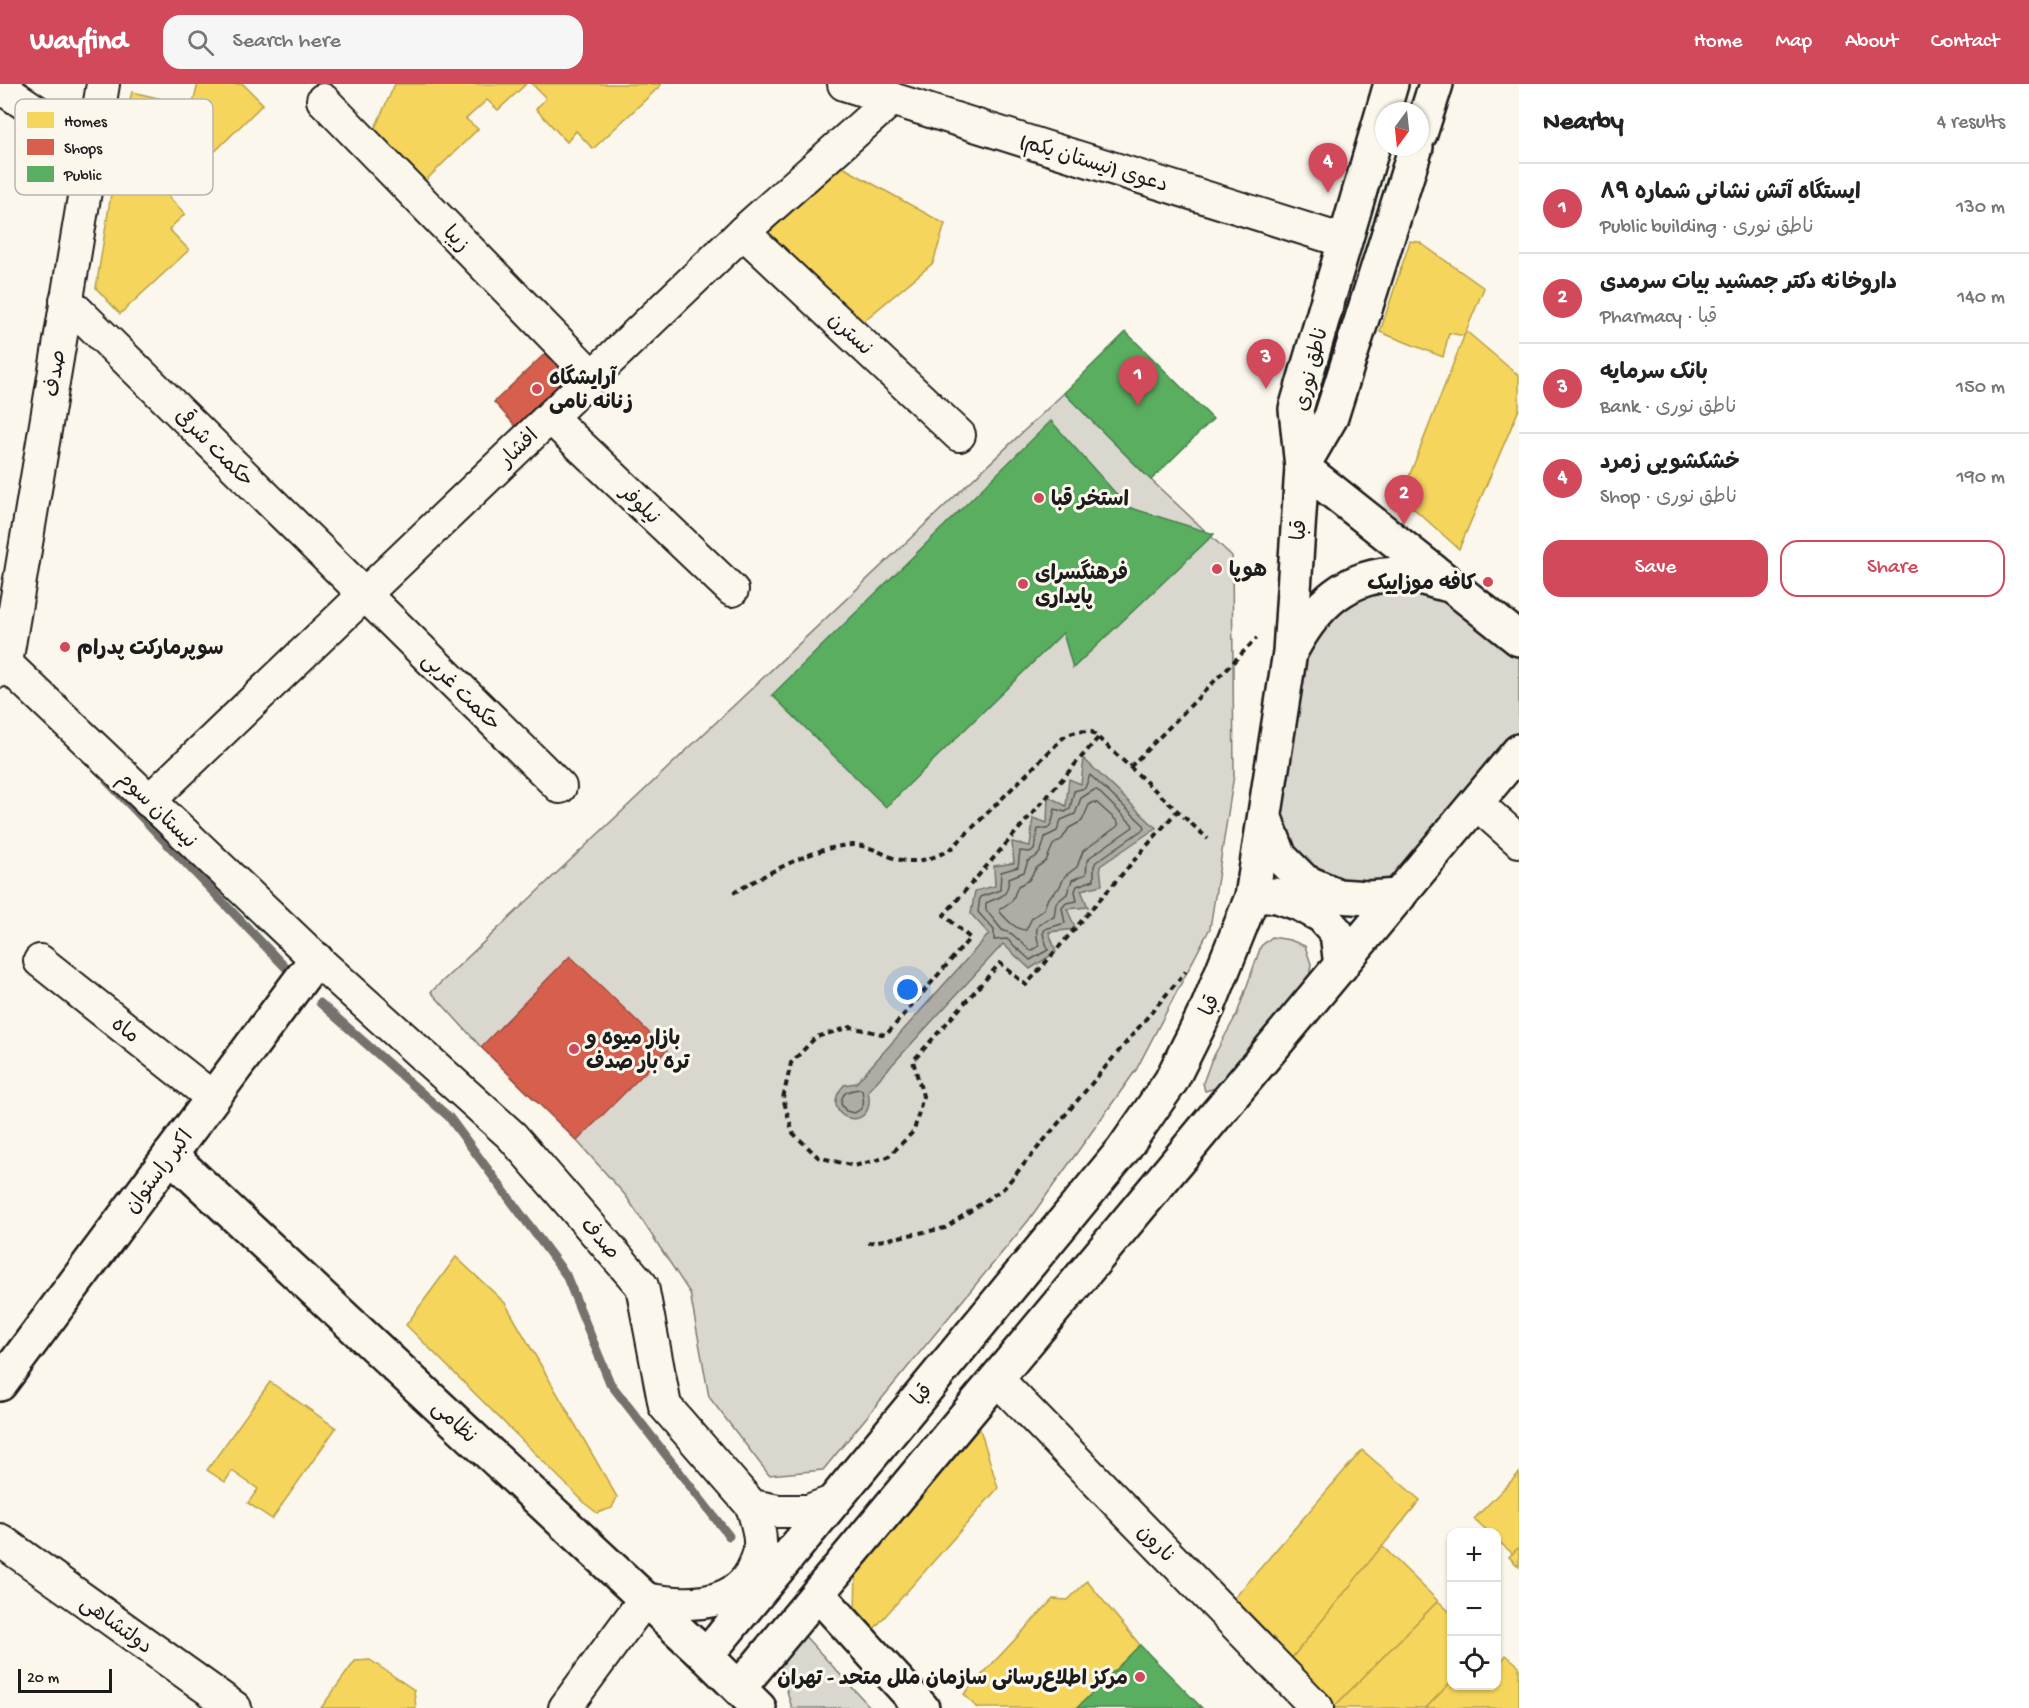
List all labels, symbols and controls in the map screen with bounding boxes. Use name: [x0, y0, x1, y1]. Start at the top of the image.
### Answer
search box: [163, 15, 583, 69]
text: Wayfind: [30, 26, 127, 59]
icon: search: [184, 26, 217, 59]
text: Search here: [232, 29, 341, 55]
text: Home: [1694, 30, 1742, 55]
text: Map: [1775, 30, 1812, 55]
text: About: [1845, 30, 1898, 55]
text: Contact: [1931, 30, 1999, 55]
legend: [15, 99, 213, 195]
north arrow: [1375, 102, 1429, 156]
text: Nearby: [1543, 108, 1624, 139]
text: 4 results: [1937, 112, 2005, 135]
text: Homes: [64, 114, 108, 133]
street label: دعوی (نیستان یکم): [1016, 131, 1170, 200]
text: Shops: [64, 141, 103, 160]
pin: 4: [1308, 144, 1348, 193]
text: Public: [63, 168, 102, 187]
text: ایستگاه آتش نشانی شماره ۸۹: [1600, 181, 1861, 207]
text: 1: [1558, 197, 1567, 220]
text: 130 m: [1956, 197, 2005, 220]
text: Public building · ناطق نوری: [1600, 217, 1814, 240]
street label: زیبا: [436, 222, 473, 259]
text: داروخانه دکتر جمشید بیات سرمدی: [1600, 271, 1897, 297]
text: 2: [1558, 287, 1567, 310]
text: 140 m: [1957, 287, 2005, 310]
text: Pharmacy · قبا: [1600, 307, 1717, 330]
street label: نسترن: [821, 309, 876, 362]
street label: ناطق نوری: [1291, 326, 1336, 414]
pin: 3: [1246, 340, 1286, 389]
street label: صدف: [41, 348, 73, 399]
pin: 1: [1118, 356, 1158, 406]
text: بانک سرمایه: [1600, 361, 1708, 387]
place label: آرایشگاه زنانه نامی: [549, 364, 633, 417]
text: 3: [1557, 377, 1568, 400]
text: 150 m: [1956, 377, 2005, 400]
marker: آرایشگاه زنانه نامی: [530, 382, 544, 396]
text: Bank · ناطق نوری: [1600, 397, 1736, 420]
street label: حکمت شرقی: [168, 402, 260, 494]
street label: افشار: [494, 425, 545, 475]
text: خشکشویی زمرد: [1600, 451, 1740, 477]
text: 4: [1558, 467, 1567, 490]
text: 190 m: [1957, 467, 2005, 490]
pin: 2: [1384, 476, 1424, 525]
street label: نیلوفر: [612, 480, 664, 531]
place label: استخر قبا: [1051, 487, 1129, 514]
text: Shop · ناطق نوری: [1600, 487, 1737, 510]
marker: استخر قبا: [1032, 491, 1046, 505]
street label: قبا: [1288, 519, 1315, 541]
button: Save: [1543, 540, 1768, 597]
button: Share: [1780, 540, 2005, 597]
place label: فرهنگسرای پایداری: [1035, 559, 1128, 612]
place label: هوپا: [1229, 560, 1267, 585]
marker: هوپا: [1210, 562, 1224, 576]
place label: کافه موزاییک: [1367, 570, 1477, 598]
marker: کافه موزاییک: [1481, 575, 1495, 589]
marker: فرهنگسرای پایداری: [1016, 577, 1030, 591]
place label: سوپرمارکت پدرام: [77, 638, 224, 663]
marker: سوپرمارکت پدرام: [58, 640, 72, 654]
street label: حکمت غربی: [415, 649, 504, 738]
street label: نیستان سوم: [111, 768, 200, 855]
your location: [893, 975, 922, 1004]
street label: قبا: [1196, 992, 1228, 1021]
street label: ماه: [105, 1013, 143, 1050]
place label: بازار میوه و تره بار صدف: [584, 1028, 690, 1077]
marker: بازار میوه و تره بار صدف: [567, 1042, 581, 1056]
street label: اکبر راستوان: [121, 1126, 200, 1220]
street label: صدف: [573, 1214, 623, 1266]
street label: قبا: [907, 1380, 940, 1412]
street label: نظامی: [425, 1397, 480, 1451]
street label: نارون: [1130, 1521, 1179, 1570]
map controls: [1447, 1528, 1501, 1690]
button: +: [1447, 1528, 1501, 1582]
button: −: [1447, 1582, 1501, 1636]
street label: دولتشاهی: [74, 1592, 156, 1661]
button: locate: [1447, 1636, 1501, 1690]
scale bar: [18, 1666, 112, 1694]
place label: مرکز اطلاع‌رسانی سازمان ملل متحد - تهران: [777, 1668, 1128, 1693]
text: 20 m: [27, 1670, 59, 1689]
marker: مرکز اطلاع‌رسانی سازمان ملل متحد - تهران: [1133, 1670, 1147, 1684]

